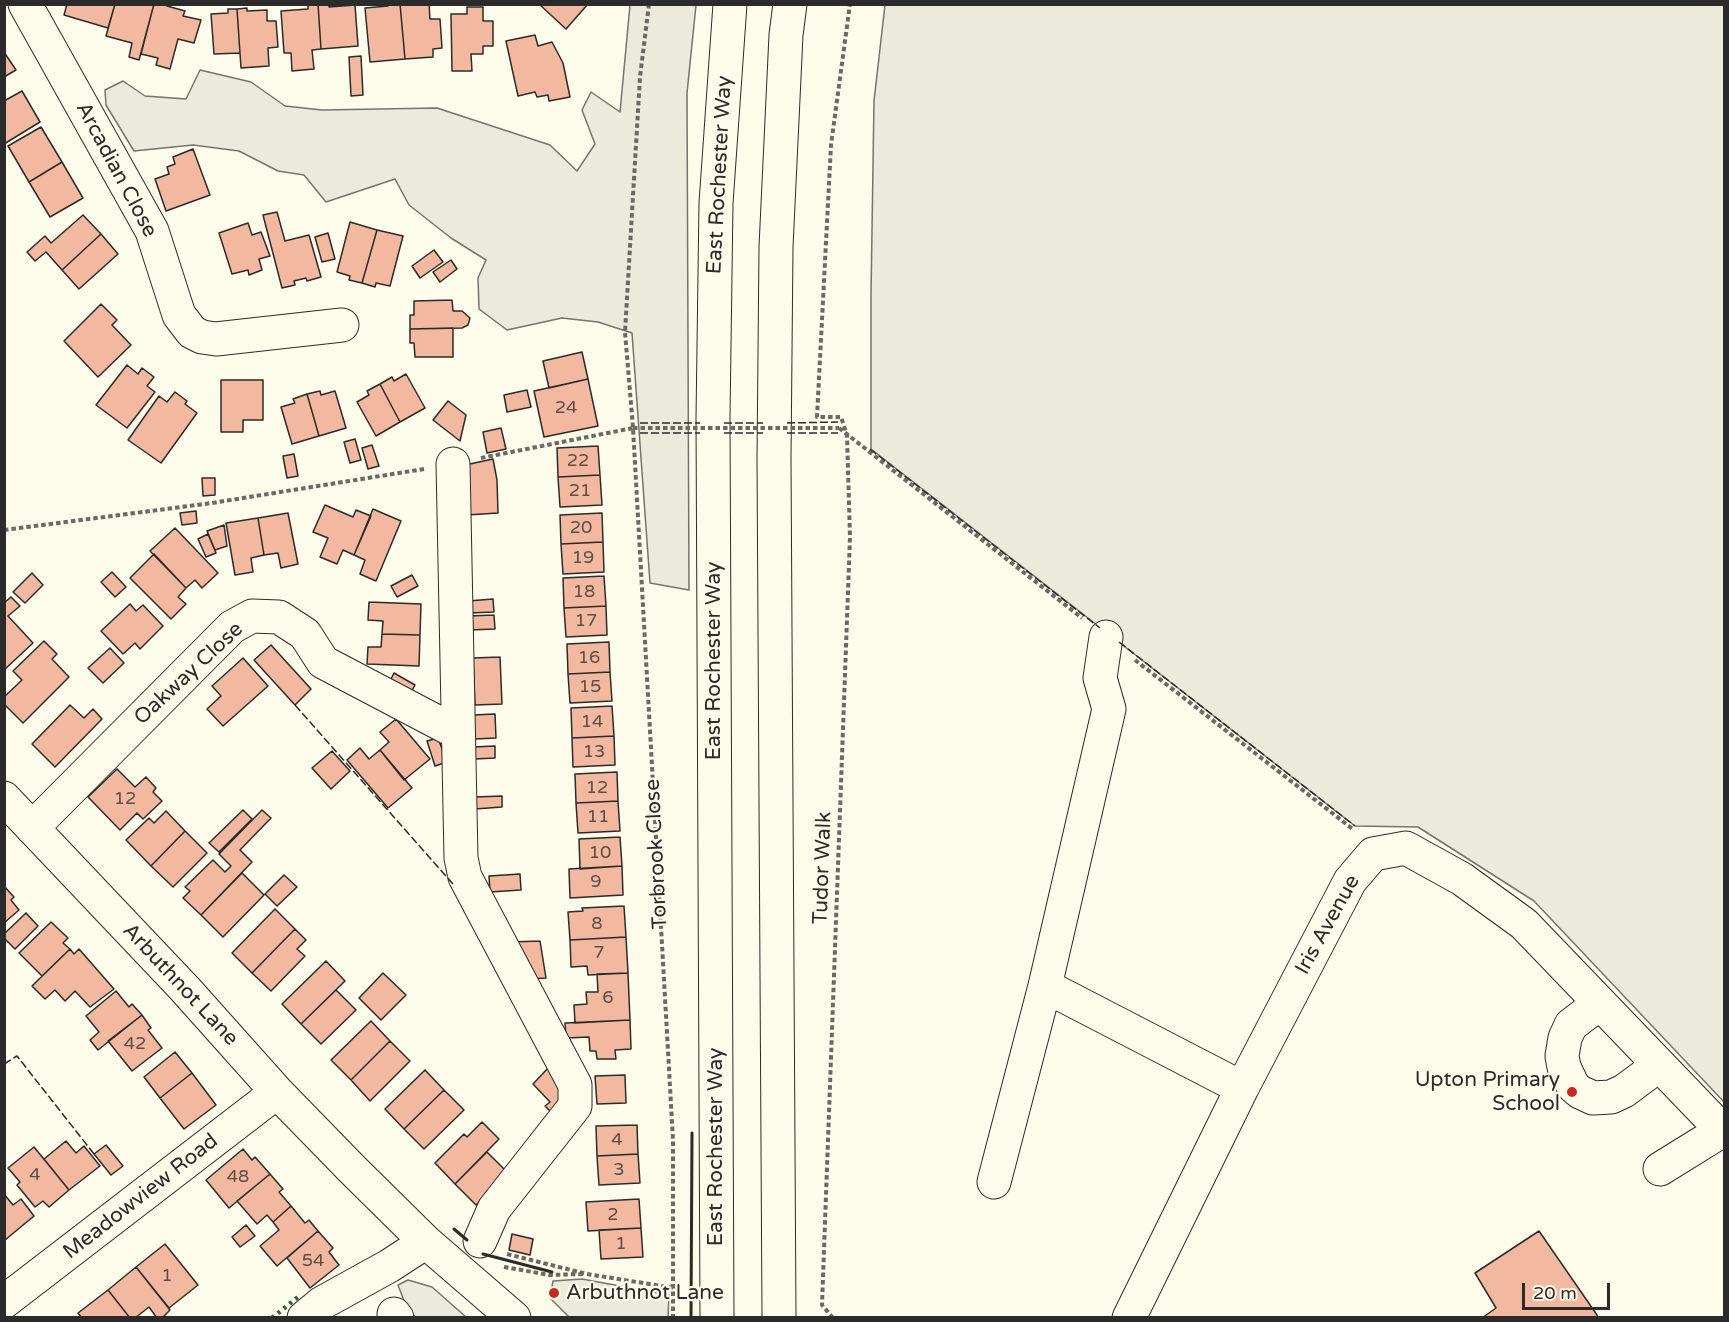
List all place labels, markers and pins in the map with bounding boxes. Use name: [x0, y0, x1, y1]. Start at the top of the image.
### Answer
place label: Upton Primary School: [1415, 1067, 1560, 1117]
marker: Upton Primary School: [1565, 1085, 1579, 1099]
place label: Arbuthnot Lane: [566, 1280, 724, 1306]
marker: Arbuthnot Lane: [547, 1286, 561, 1300]

